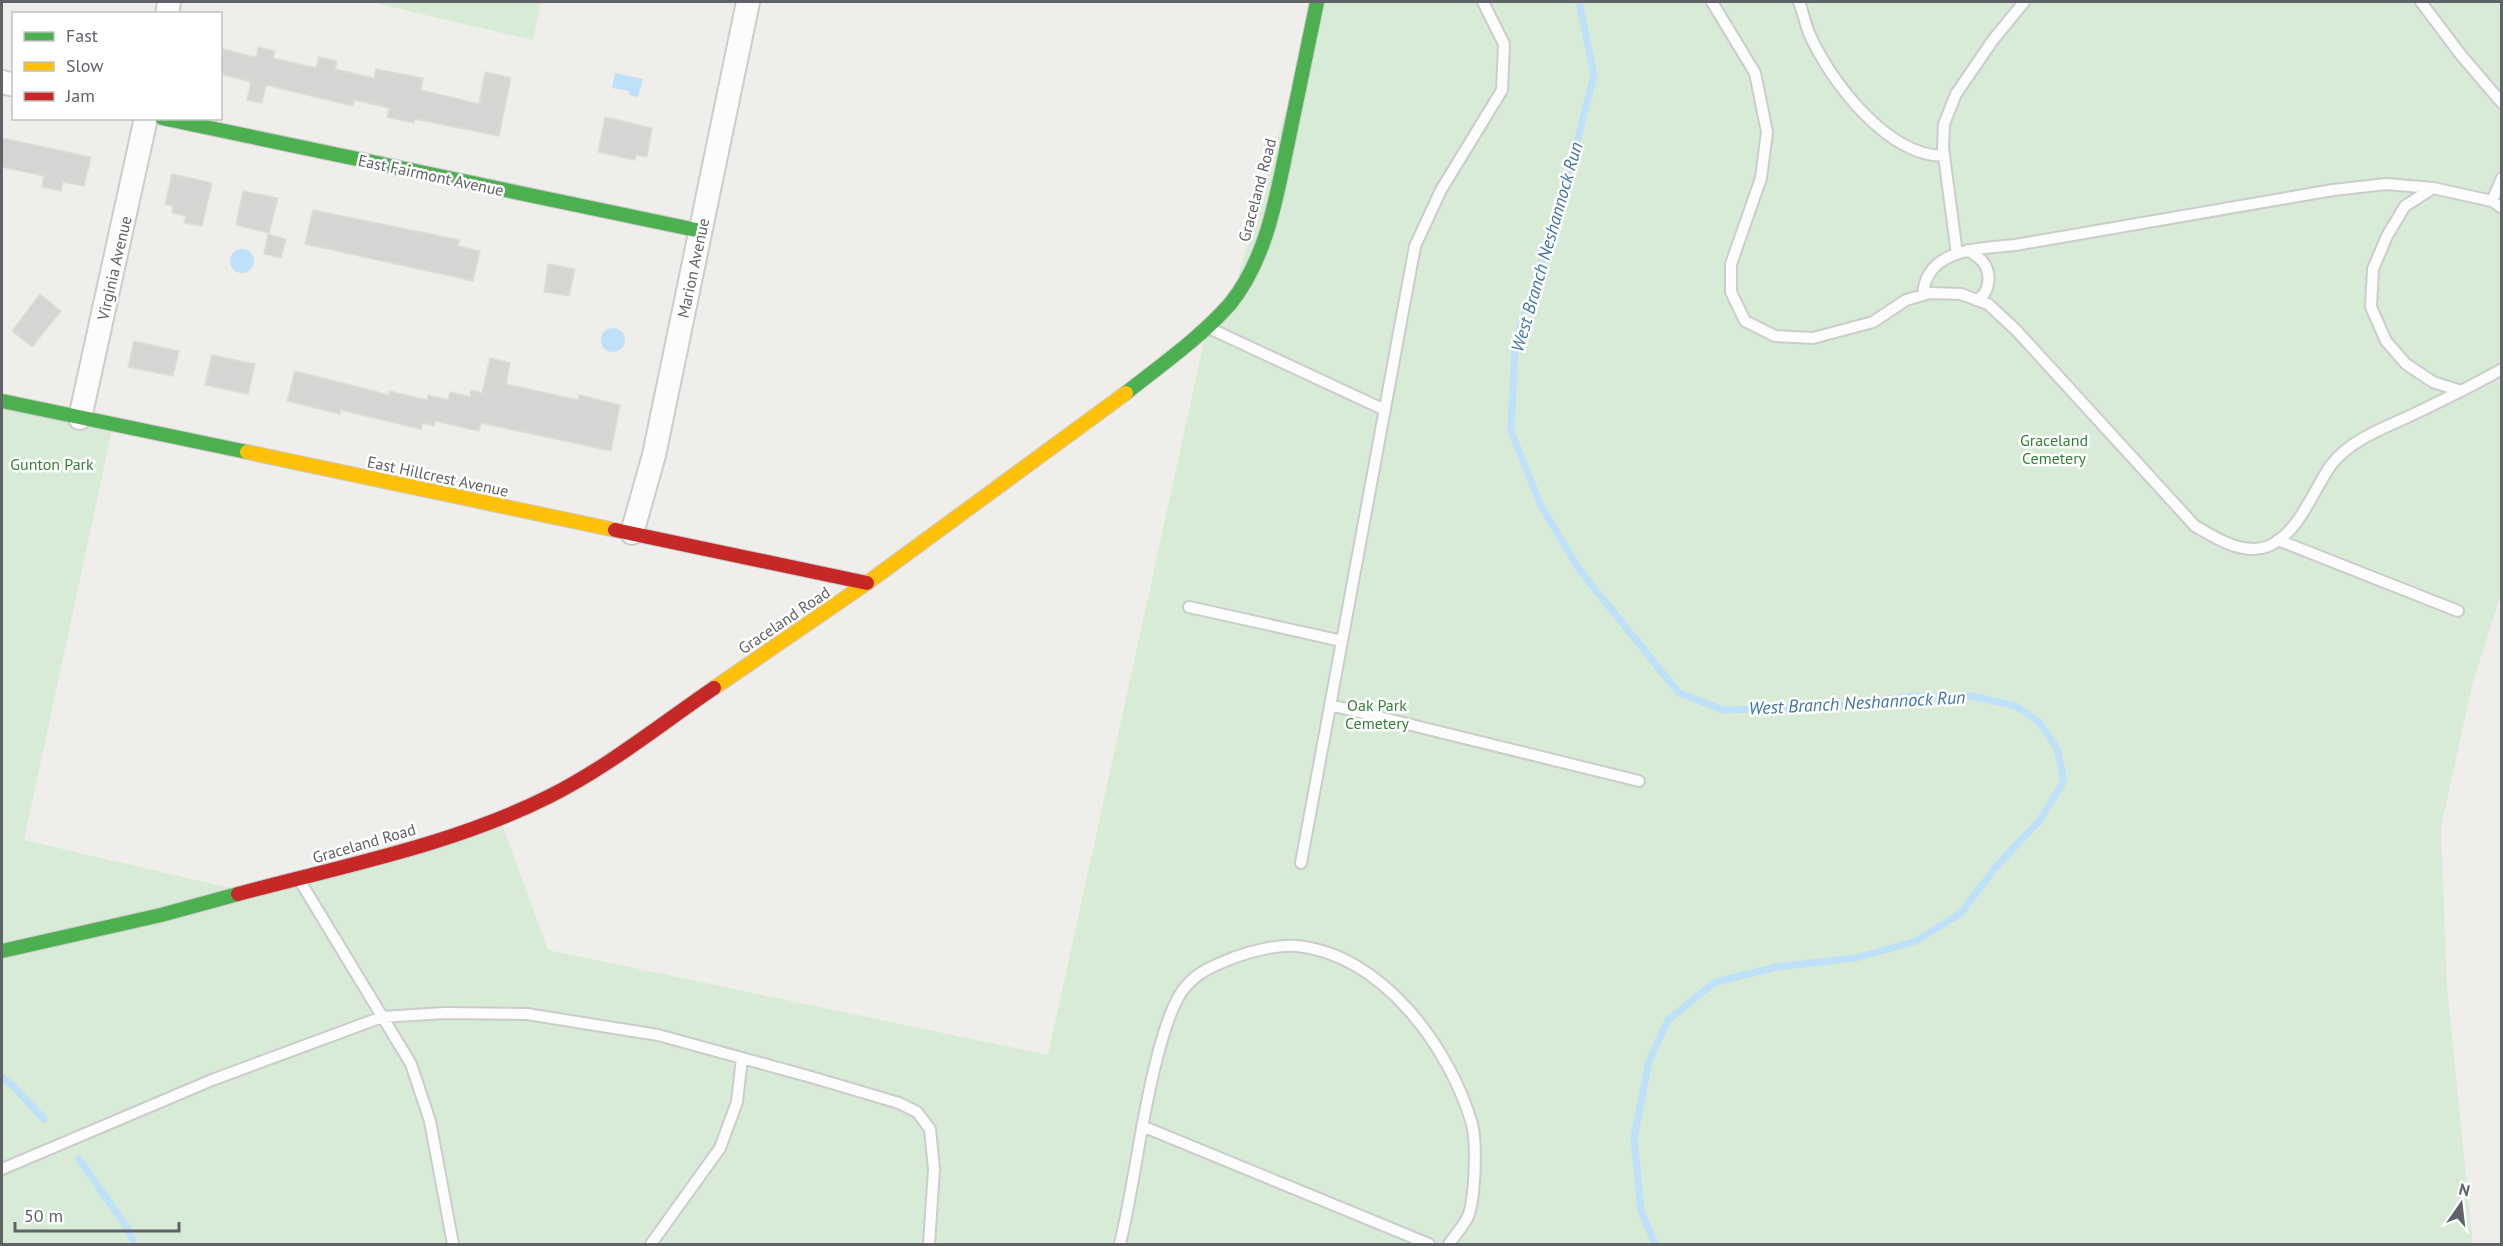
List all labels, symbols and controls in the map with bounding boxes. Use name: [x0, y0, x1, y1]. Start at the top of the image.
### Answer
legend: [12, 12, 222, 120]
text: Fast: [66, 24, 98, 47]
text: Slow: [66, 54, 104, 77]
text: Jam: [65, 84, 95, 107]
street label: Graceland Road: [1234, 136, 1280, 244]
water label: West Branch Neshannock Run: [1506, 139, 1587, 354]
street label: East Fairmont Avenue: [356, 150, 506, 200]
street label: Virginia Avenue: [92, 214, 136, 323]
street label: Marion Avenue: [673, 216, 713, 320]
park label: Graceland Cemetery: [2020, 430, 2088, 468]
street label: East Hillcrest Avenue: [365, 451, 511, 501]
park label: Gunton Park: [10, 454, 94, 474]
street label: Graceland Road: [734, 582, 834, 658]
water label: West Branch Neshannock Run: [1748, 685, 1966, 720]
park label: Oak Park Cemetery: [1345, 695, 1410, 733]
street label: Graceland Road: [310, 819, 418, 867]
north arrow: [2431, 1174, 2491, 1234]
text: N: [2457, 1178, 2472, 1200]
scale bar: [15, 1195, 178, 1233]
text: 50 m: [24, 1204, 63, 1227]

